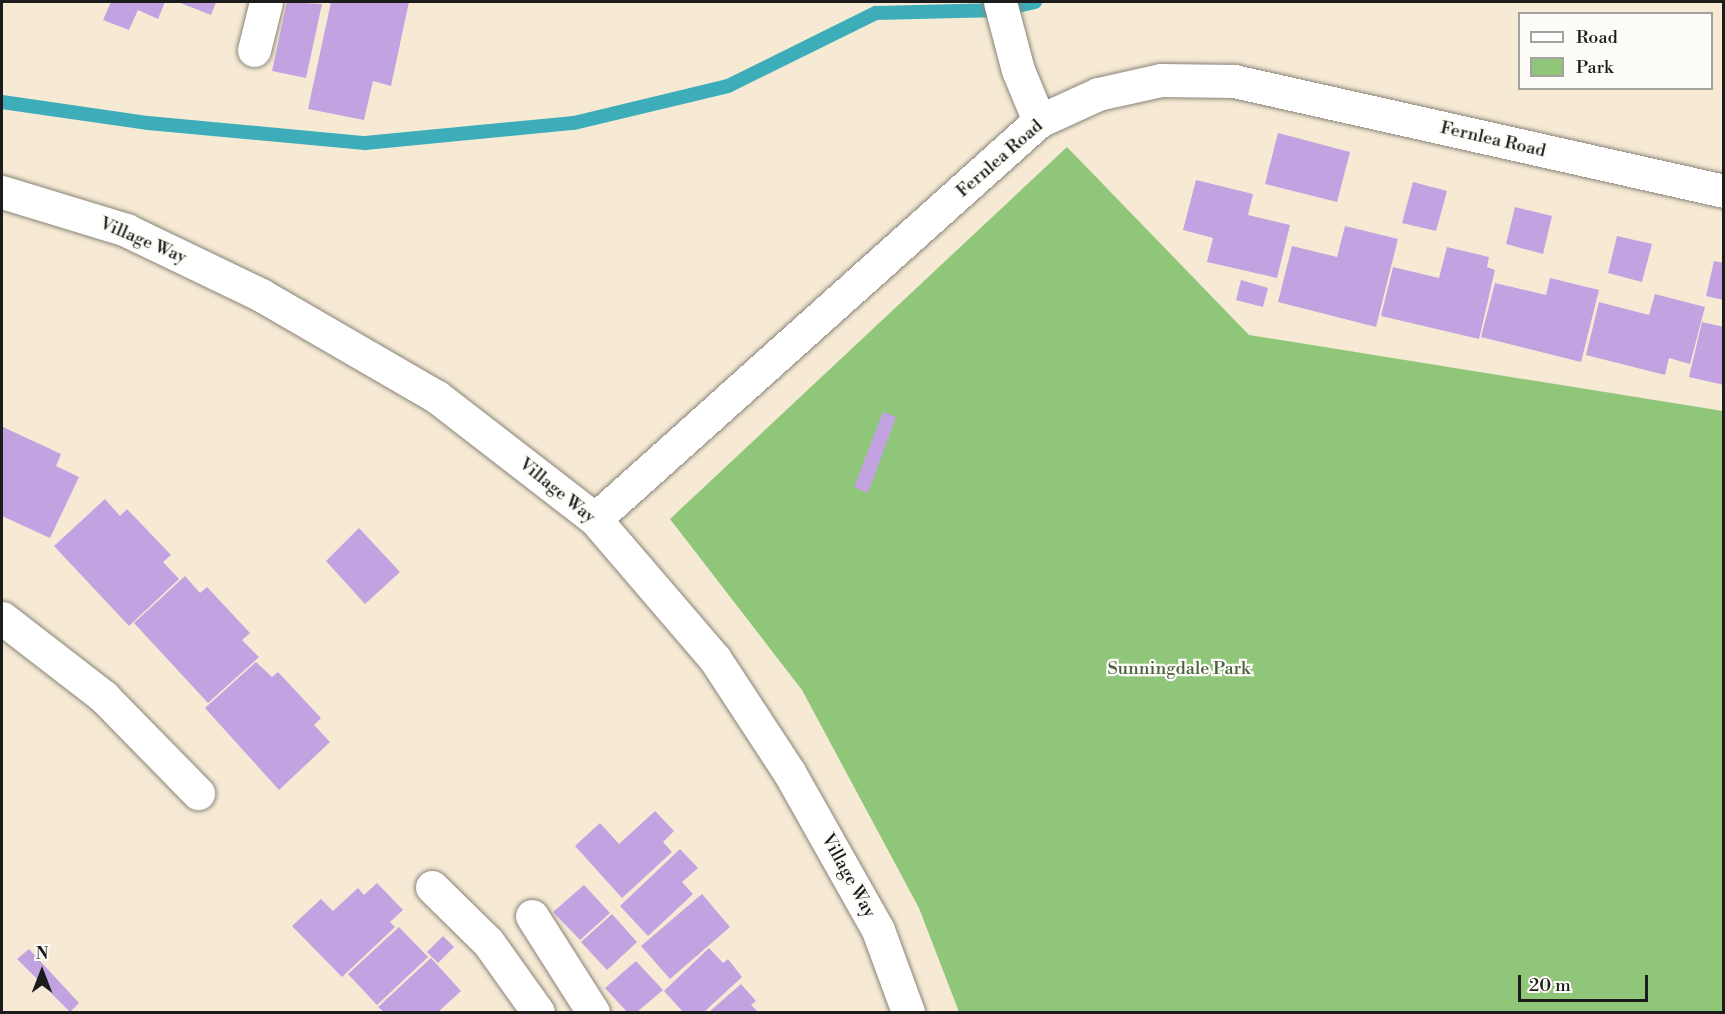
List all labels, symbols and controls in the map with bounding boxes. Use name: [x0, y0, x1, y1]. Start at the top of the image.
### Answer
legend: [1518, 12, 1713, 90]
text: Road: [1576, 26, 1618, 49]
text: Park: [1576, 56, 1613, 79]
street label: Fernlea Road: [952, 116, 1048, 202]
street label: Fernlea Road: [1438, 117, 1548, 163]
street label: Village Way: [96, 213, 190, 269]
street label: Village Way: [514, 454, 600, 528]
park label: Sunningdale Park: [1108, 658, 1250, 680]
street label: Village Way: [816, 830, 880, 922]
north arrow: [12, 942, 72, 1002]
text: N: [36, 944, 48, 964]
scale bar: [1521, 963, 1652, 1001]
text: 20 m: [1529, 974, 1571, 997]

